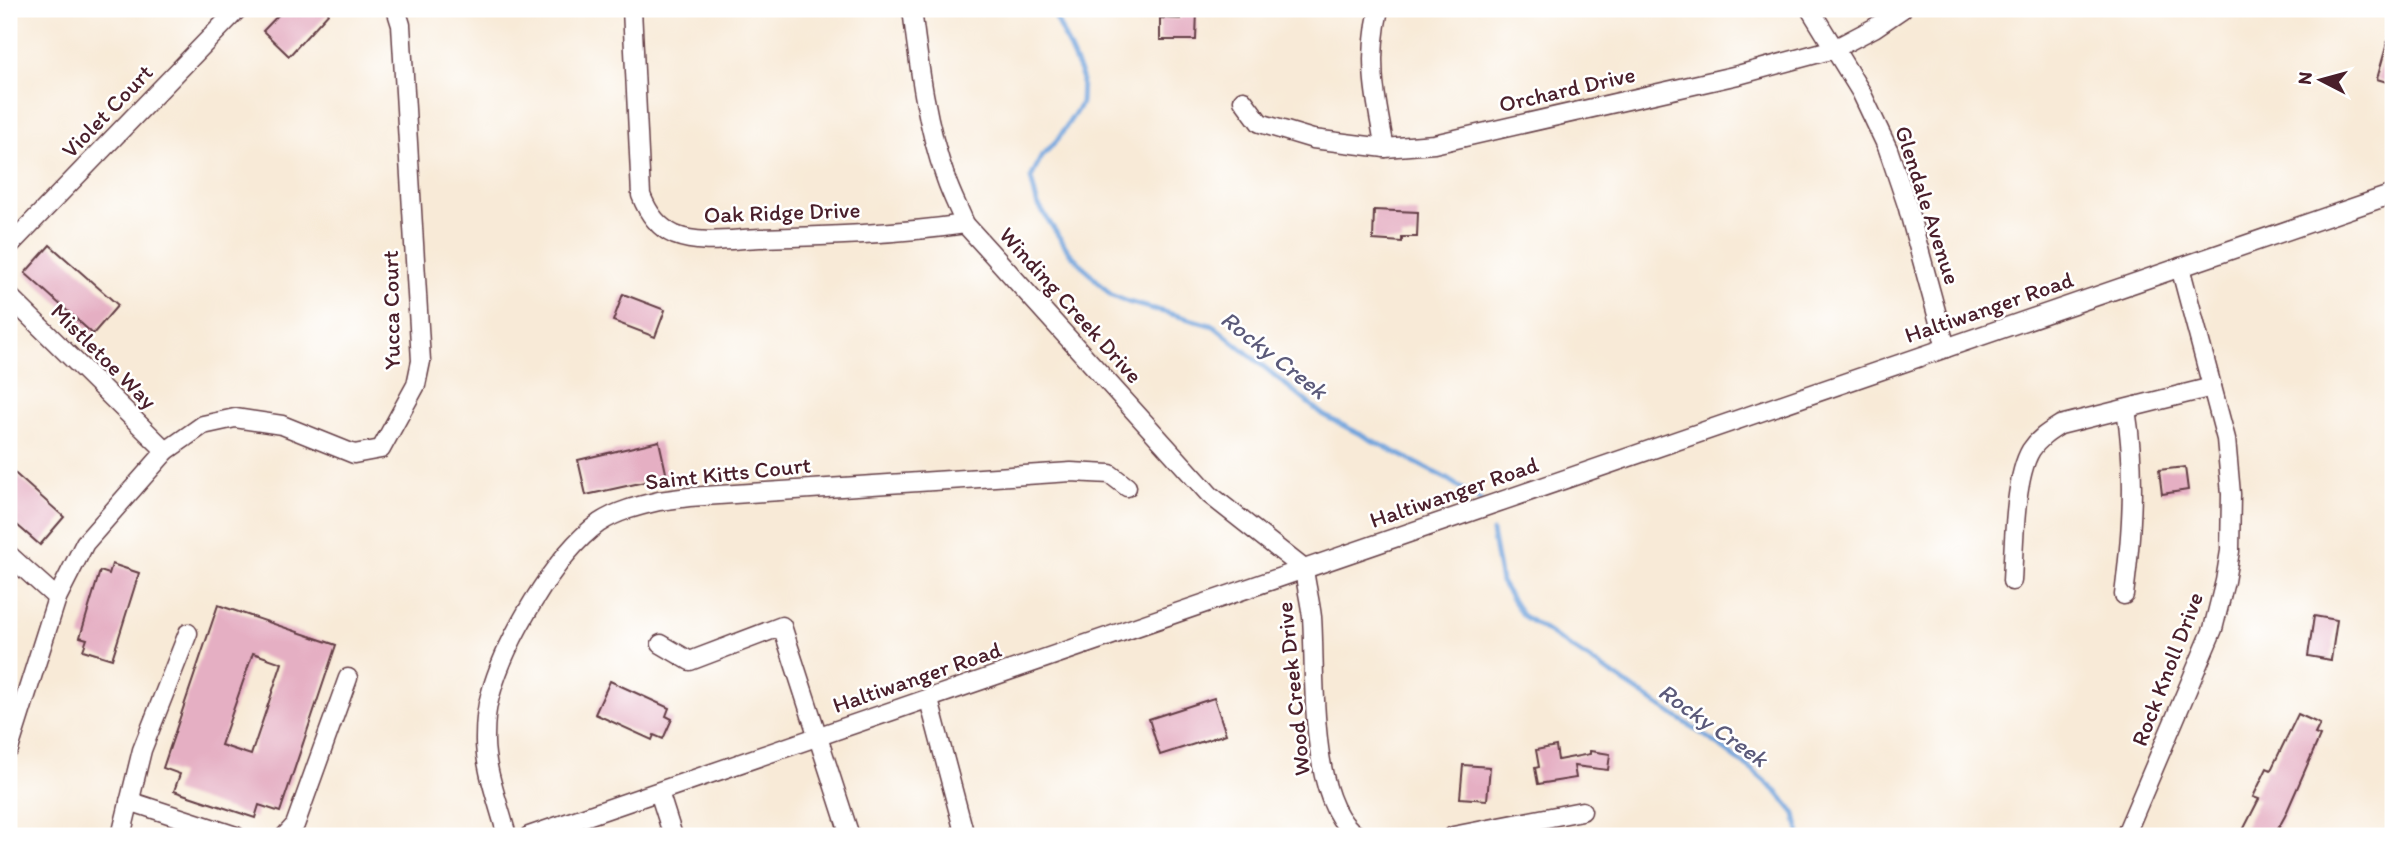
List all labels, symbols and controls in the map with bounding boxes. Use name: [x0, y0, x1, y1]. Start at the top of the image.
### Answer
north arrow: [2286, 46, 2356, 116]
street label: Violet Court: [55, 58, 159, 164]
street label: Orchard Drive: [1496, 60, 1638, 118]
text: N: [2292, 71, 2317, 86]
street label: Glendale Avenue: [1889, 122, 1967, 288]
street label: Oak Ridge Drive: [703, 195, 861, 229]
street label: Winding Creek Drive: [993, 221, 1149, 389]
street label: Yucca Court: [376, 250, 406, 370]
street label: Haltiwanger Road: [1901, 265, 2077, 349]
street label: Mistletoe Way: [45, 297, 163, 415]
water label: Rocky Creek: [1215, 304, 1335, 406]
street label: Saint Kitts Court: [644, 450, 813, 496]
street label: Haltiwanger Road: [1366, 450, 1542, 534]
street label: Rock Knoll Drive: [2125, 588, 2209, 750]
street label: Wood Creek Drive: [1270, 601, 1316, 777]
street label: Haltiwanger Road: [829, 635, 1005, 719]
water label: Rocky Creek: [1653, 676, 1775, 774]

